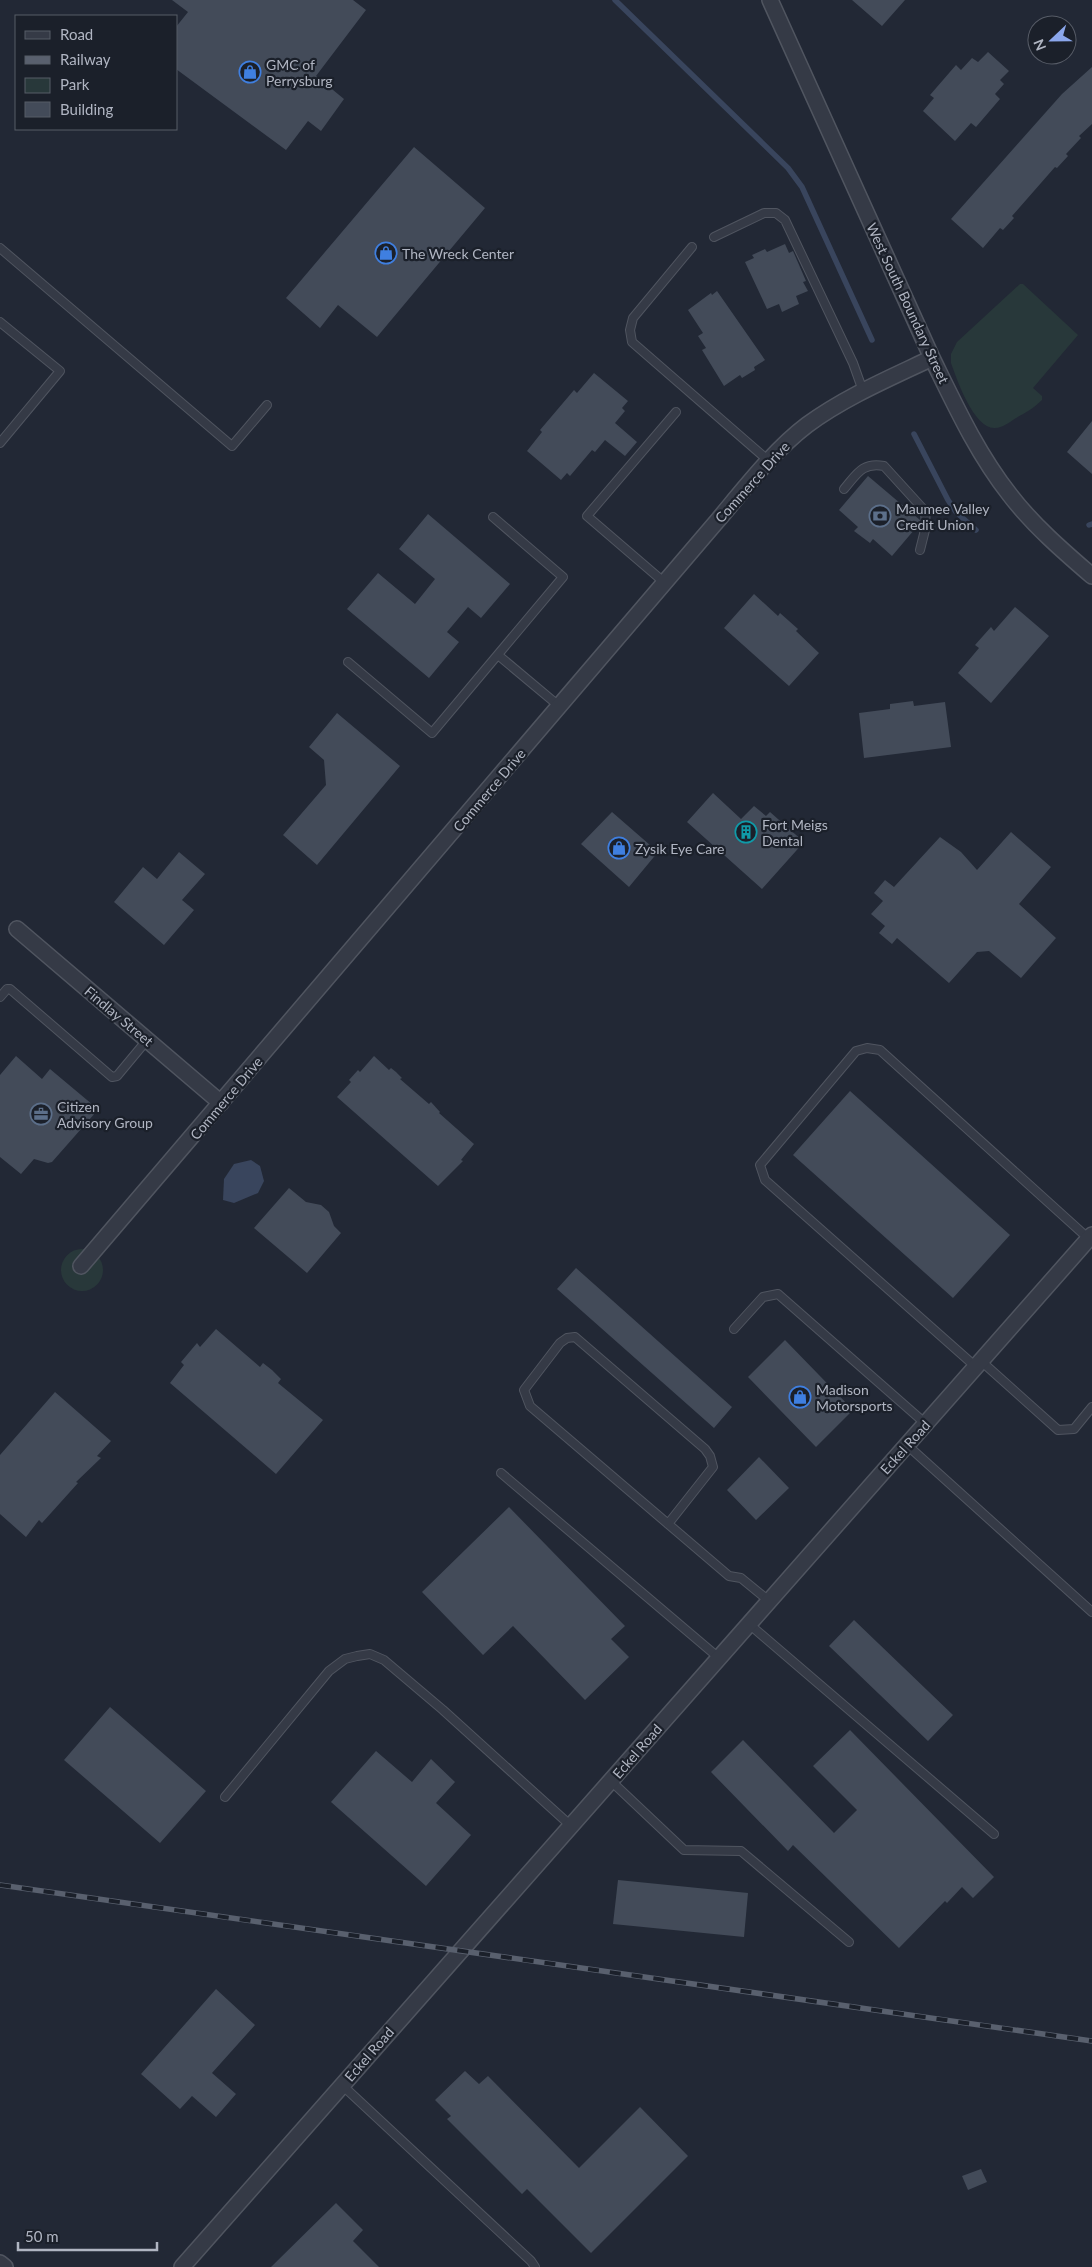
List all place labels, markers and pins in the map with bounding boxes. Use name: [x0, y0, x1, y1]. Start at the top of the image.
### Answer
place label: GMC of Perrysburg: [266, 56, 333, 89]
shop icon: GMC of Perrysburg: [238, 60, 262, 84]
shop icon: The Wreck Center: [374, 241, 398, 265]
place label: The Wreck Center: [402, 245, 514, 262]
place label: Maumee Valley Credit Union: [896, 500, 990, 533]
bank icon: Maumee Valley Credit Union: [868, 504, 892, 528]
place label: Fort Meigs Dental: [762, 816, 828, 849]
building icon: Fort Meigs Dental: [734, 820, 758, 844]
shop icon: Zysik Eye Care: [607, 836, 631, 860]
place label: Zysik Eye Care: [635, 840, 725, 857]
place label: Citizen Advisory Group: [57, 1098, 153, 1131]
office icon: Citizen Advisory Group: [29, 1102, 53, 1126]
place label: Madison Motorsports: [816, 1381, 893, 1414]
shop icon: Madison Motorsports: [788, 1385, 812, 1409]

